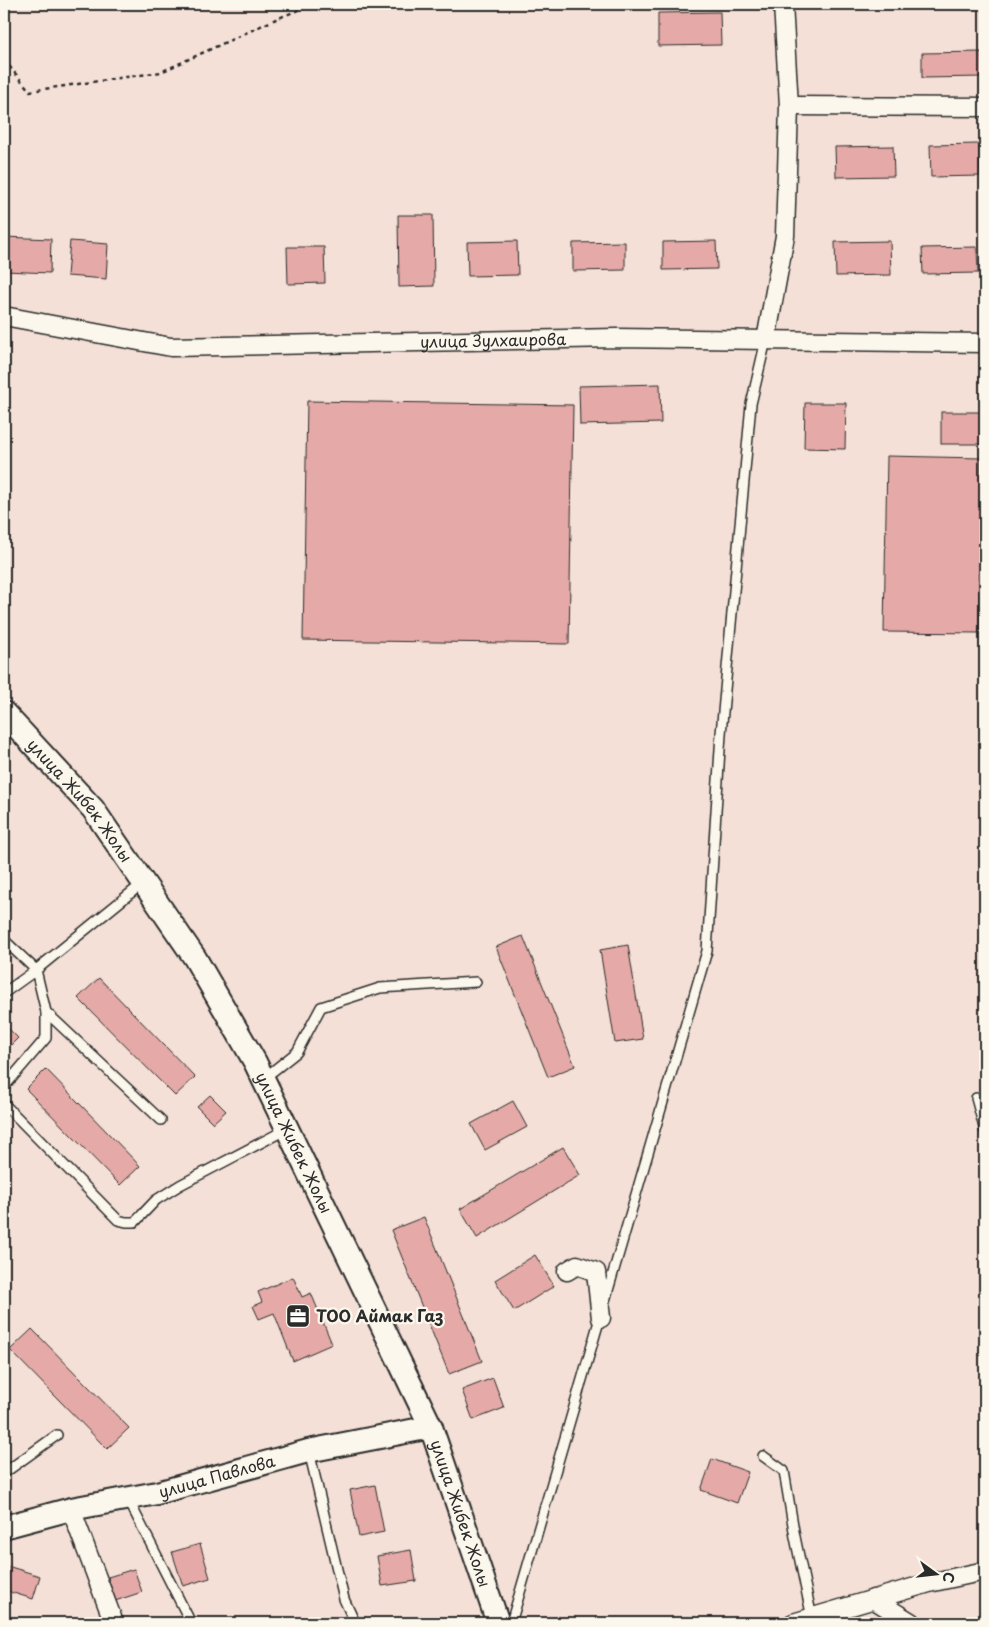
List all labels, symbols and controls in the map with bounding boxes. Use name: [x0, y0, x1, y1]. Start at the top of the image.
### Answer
street label: улица Зулхаирова: [420, 326, 566, 353]
street label: улица Жибек Жолы: [22, 733, 139, 867]
street label: улица Жибек Жолы: [250, 1067, 339, 1217]
office icon: ТОО Аймак Газ: [285, 1303, 311, 1329]
place label: ТОО Аймак Газ: [316, 1303, 443, 1327]
street label: улица Жибек Жолы: [425, 1436, 498, 1590]
street label: улица Павлова: [156, 1448, 278, 1503]
north arrow: [912, 1550, 962, 1600]
text: С: [938, 1570, 961, 1585]

